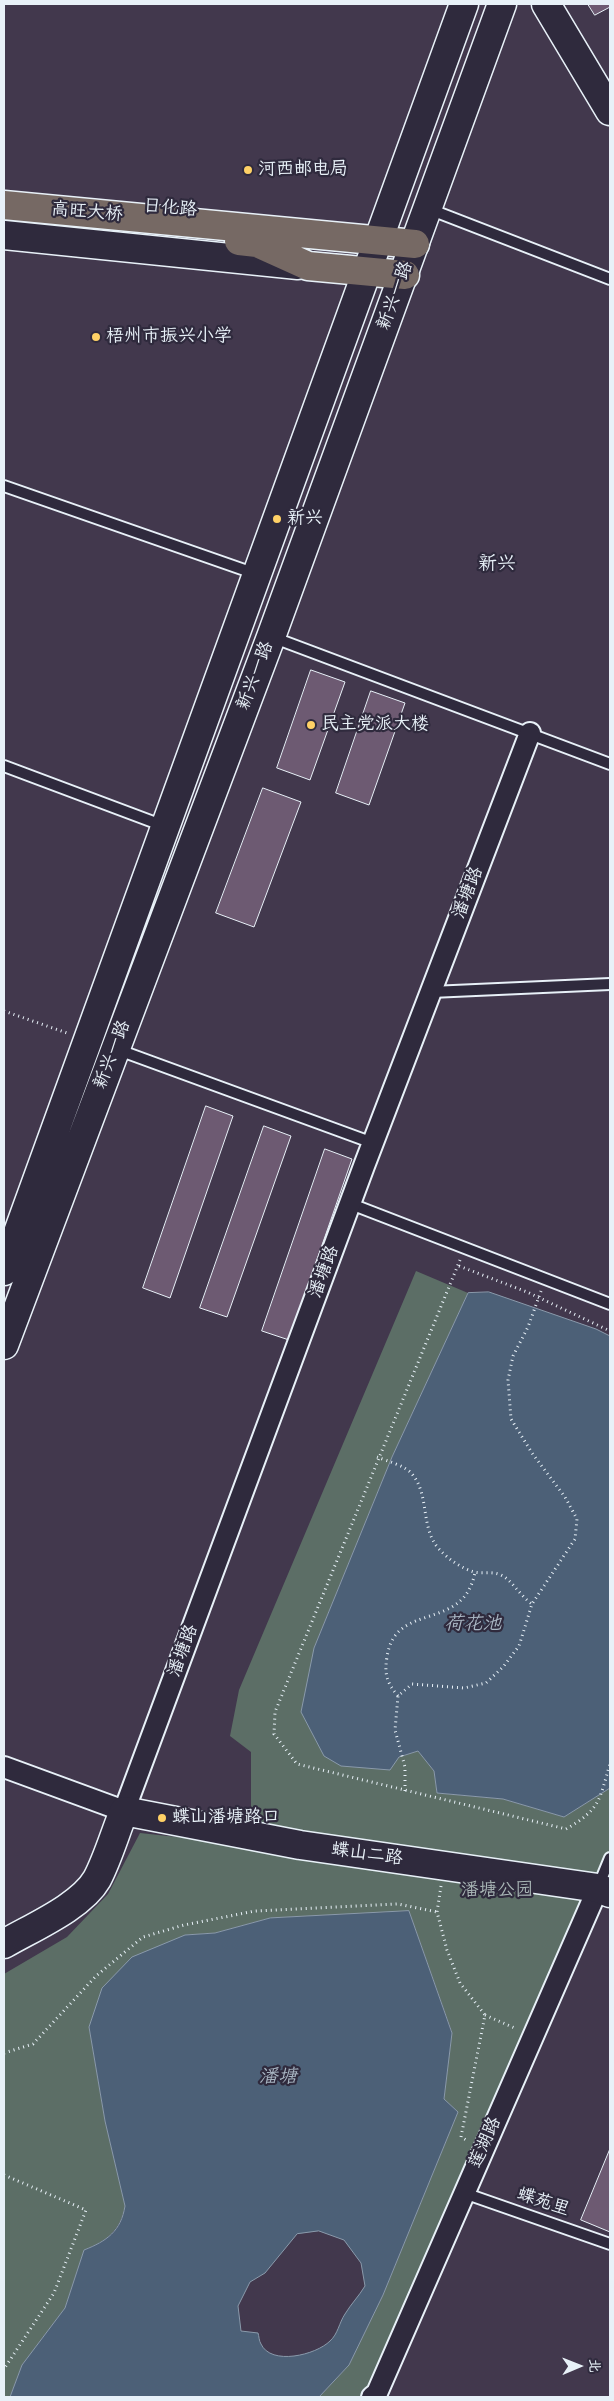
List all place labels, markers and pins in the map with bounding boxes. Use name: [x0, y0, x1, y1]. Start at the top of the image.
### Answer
place label: 河西邮电局: [258, 159, 348, 181]
marker: 河西邮电局: [242, 164, 254, 176]
place label: 梧州市振兴小学: [106, 326, 232, 348]
marker: 梧州市振兴小学: [90, 331, 102, 343]
place label: 新兴: [287, 508, 323, 530]
marker: 新兴: [271, 513, 283, 525]
place label: 民主党派大楼: [321, 714, 429, 736]
marker: 民主党派大楼: [305, 719, 317, 731]
place label: 蝶山潘塘路口: [172, 1807, 280, 1829]
marker: 蝶山潘塘路口: [156, 1812, 168, 1824]

